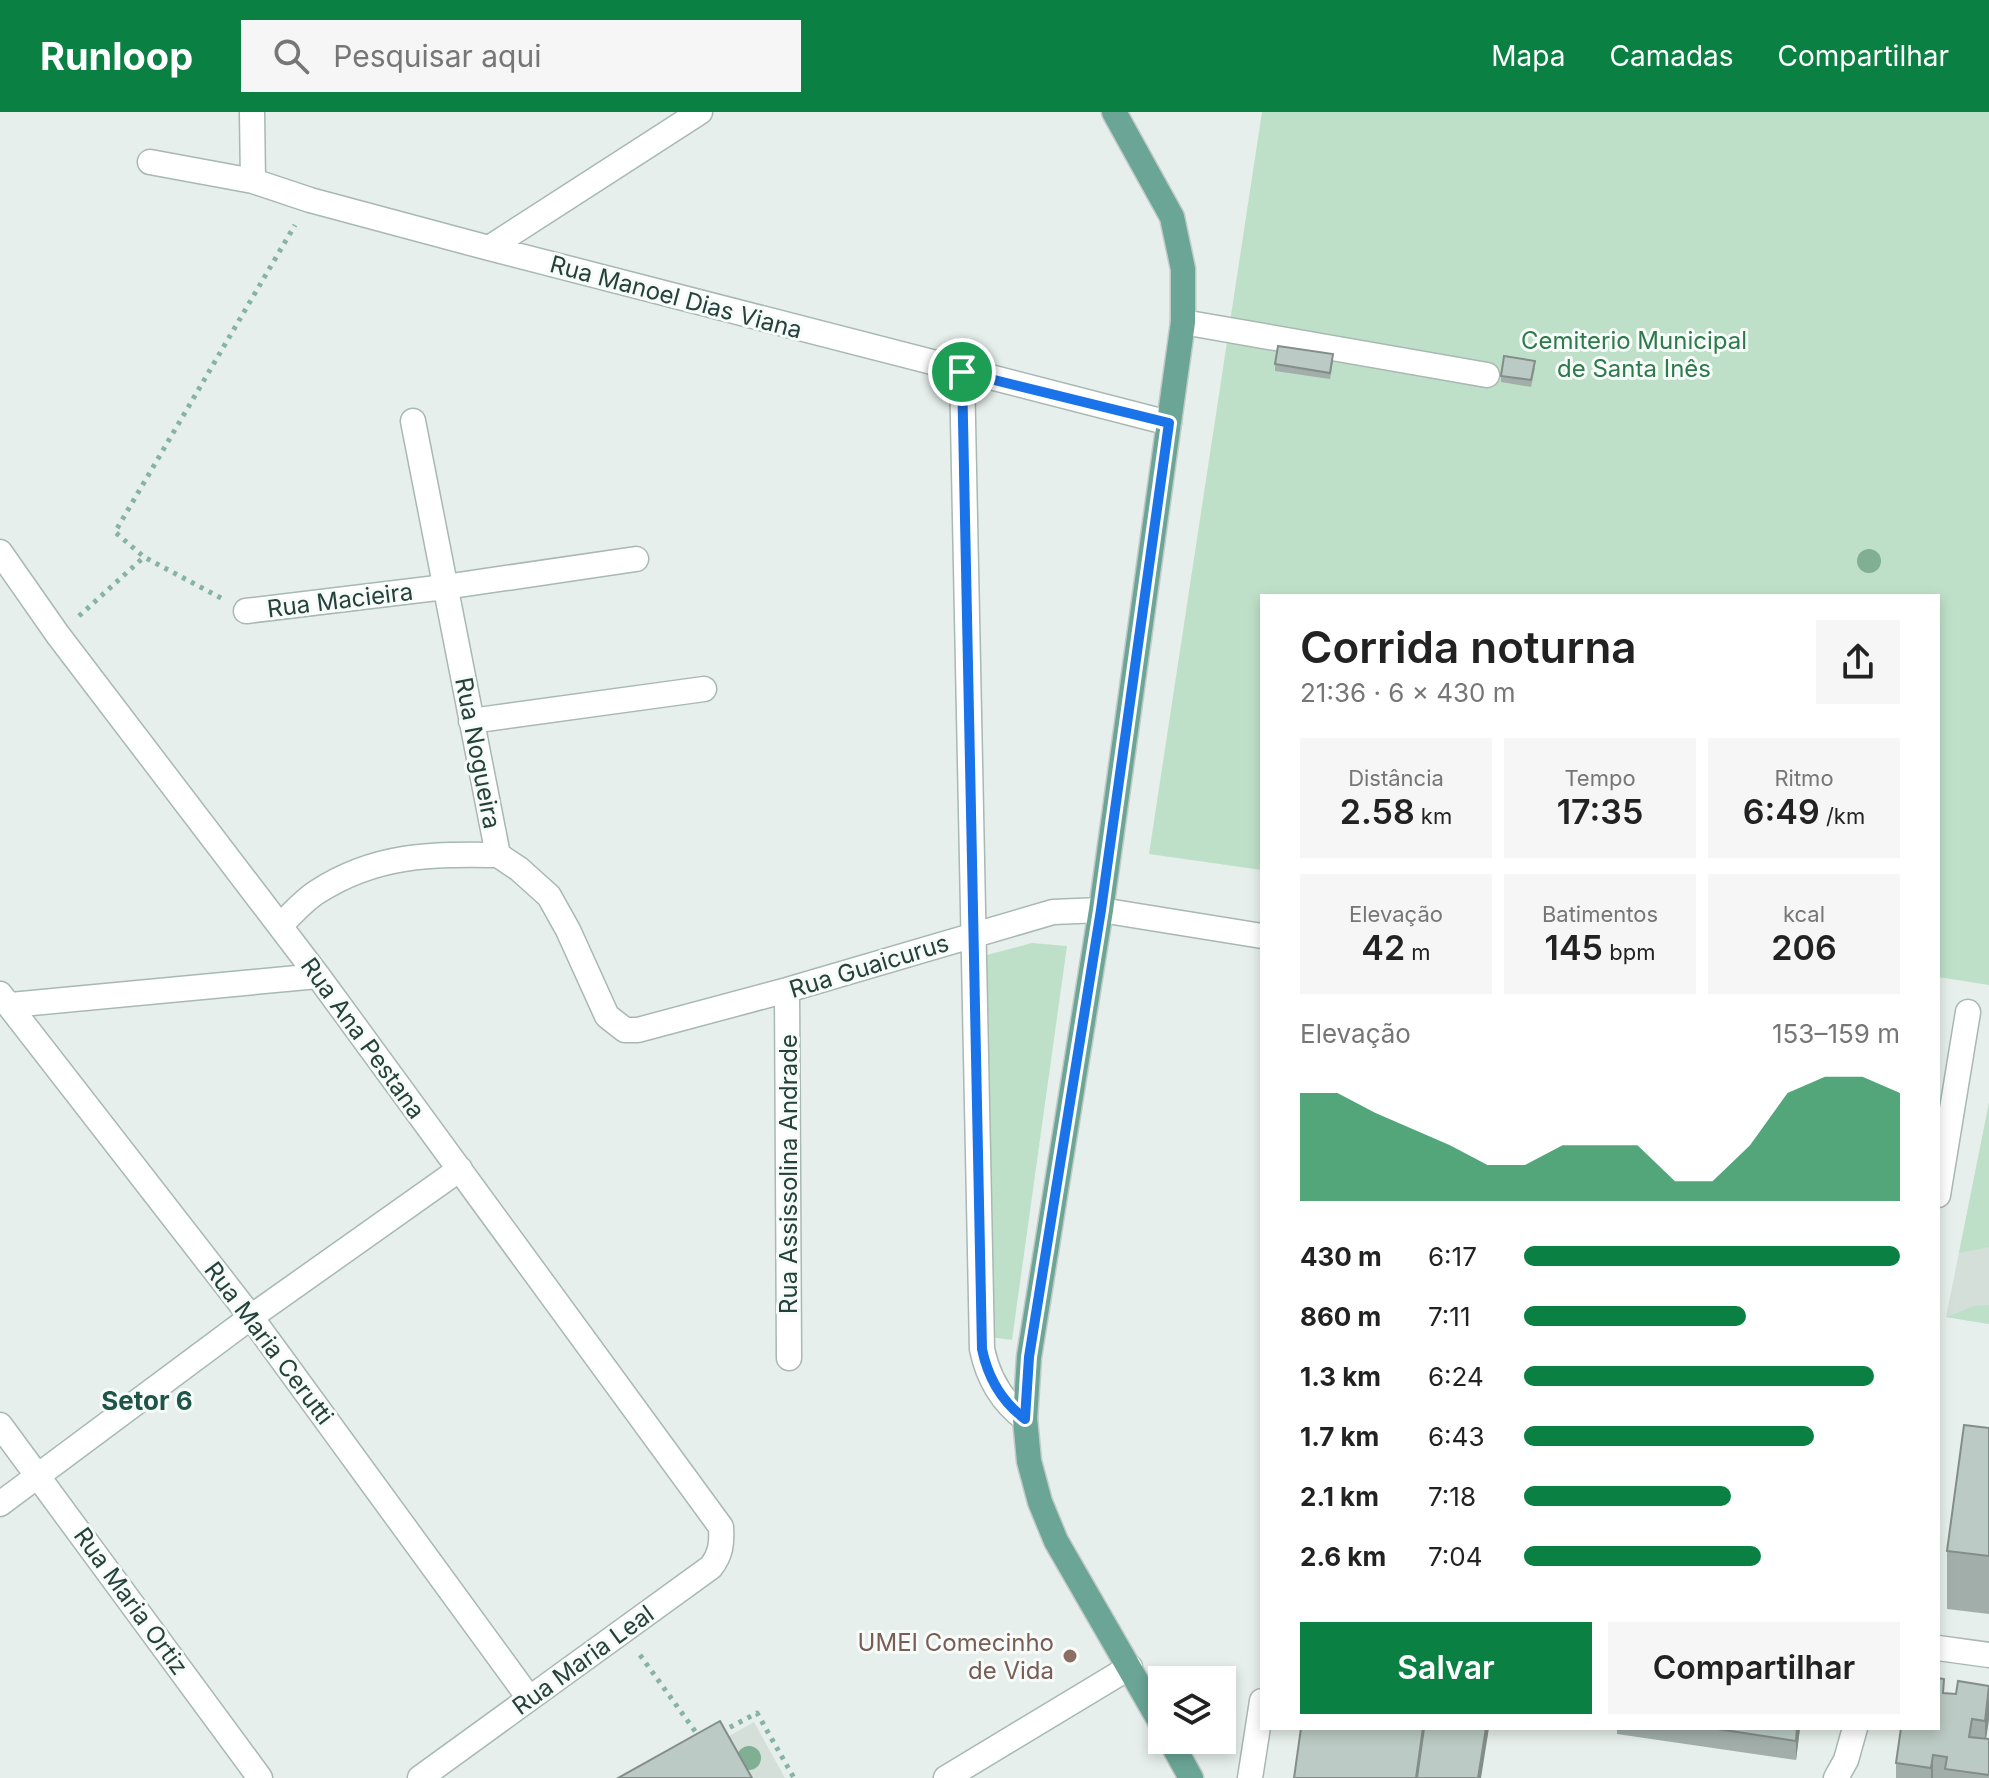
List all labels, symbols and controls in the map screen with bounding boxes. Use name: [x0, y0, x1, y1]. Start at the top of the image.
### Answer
search box: [241, 20, 801, 92]
text: Runloop: [40, 33, 193, 79]
icon: search: [269, 34, 313, 78]
text: Pesquisar aqui: [333, 38, 541, 74]
text: Mapa: [1491, 39, 1565, 73]
text: Camadas: [1609, 39, 1734, 73]
text: Compartilhar: [1778, 39, 1949, 73]
street label: Rua Manoel Dias Viana: [547, 249, 805, 345]
park label: Cemiterio Municipal de Santa Inês: [1521, 326, 1747, 383]
pin: [928, 338, 996, 406]
icon: arrive: [940, 350, 984, 394]
street label: Rua Macieira: [265, 577, 415, 623]
text: Corrida noturna: [1300, 620, 1637, 674]
button: share: [1816, 620, 1900, 704]
street label: Rua Nogueira: [449, 675, 507, 831]
text: 21:36 · 6 × 430 m: [1300, 677, 1516, 708]
text: Distância: [1348, 765, 1444, 791]
text: Tempo: [1564, 765, 1636, 791]
text: Ritmo: [1774, 765, 1834, 791]
text: 2.58: [1340, 791, 1415, 832]
text: 17:35: [1557, 791, 1643, 832]
text: 6:49: [1743, 791, 1820, 832]
text: km: [1415, 803, 1452, 829]
text: /km: [1820, 803, 1865, 829]
text: Elevação: [1349, 901, 1443, 927]
text: Batimentos: [1542, 901, 1658, 927]
text: kcal: [1783, 901, 1825, 927]
text: 42: [1361, 927, 1405, 968]
text: 145: [1545, 927, 1603, 968]
text: 206: [1771, 927, 1837, 968]
street label: Rua Guaicurus: [786, 928, 952, 1004]
text: m: [1405, 939, 1431, 965]
text: bpm: [1603, 939, 1655, 965]
street label: Rua Ana Pestana: [295, 952, 431, 1124]
text: Elevação: [1300, 1018, 1411, 1049]
text: 153–159 m: [1772, 1018, 1900, 1049]
street label: Rua Assissolina Andrade: [774, 1034, 803, 1314]
text: 430 m: [1300, 1241, 1382, 1272]
text: 6:17: [1428, 1241, 1477, 1272]
street label: Rua Maria Cerutti: [198, 1256, 340, 1430]
text: 860 m: [1300, 1301, 1381, 1332]
text: 7:11: [1428, 1301, 1470, 1332]
text: 1.3 km: [1300, 1361, 1381, 1392]
text: 6:24: [1428, 1361, 1484, 1392]
district label: Setor 6: [101, 1385, 193, 1416]
text: 1.7 km: [1300, 1421, 1379, 1452]
text: 6:43: [1428, 1421, 1484, 1452]
text: 2.1 km: [1300, 1481, 1379, 1512]
text: 7:18: [1428, 1481, 1476, 1512]
street label: Rua Maria Ortiz: [68, 1522, 194, 1680]
text: 2.6 km: [1300, 1541, 1386, 1572]
text: 7:04: [1428, 1541, 1483, 1572]
street label: Rua Maria Leal: [507, 1599, 659, 1721]
button: Salvar: [1300, 1622, 1592, 1714]
button: Compartilhar: [1608, 1622, 1900, 1714]
place label: UMEI Comecinho de Vida: [858, 1628, 1054, 1685]
marker: UMEI Comecinho de Vida: [1061, 1647, 1079, 1665]
map controls: [1148, 1666, 1236, 1754]
button: layers: [1148, 1666, 1236, 1754]

